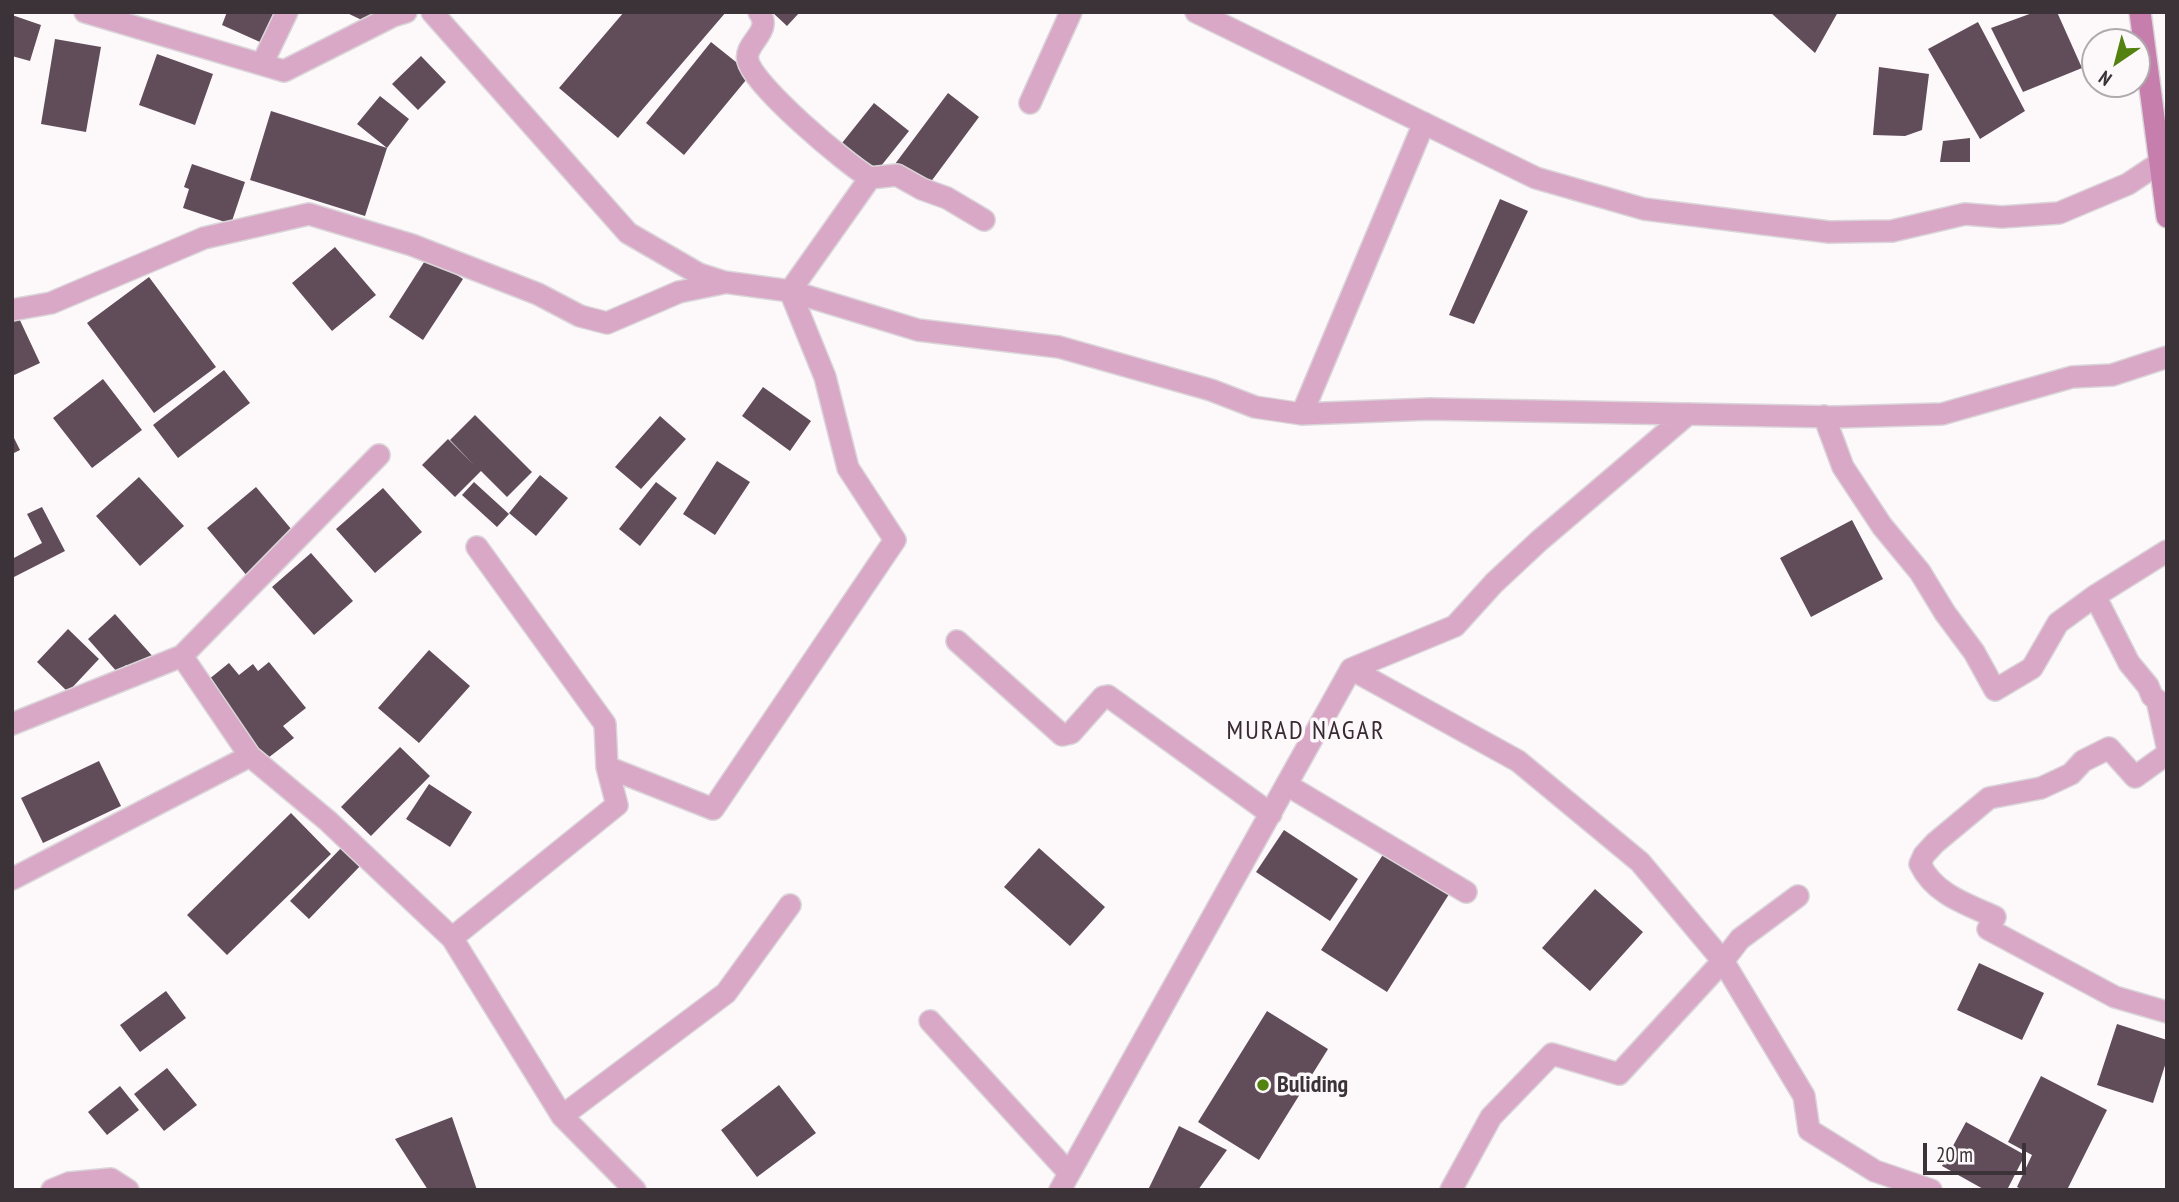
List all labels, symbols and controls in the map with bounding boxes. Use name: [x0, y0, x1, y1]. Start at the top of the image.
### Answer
north arrow: [2081, 28, 2151, 98]
text: N: [2094, 66, 2116, 91]
district label: MURAD NAGAR: [1228, 716, 1384, 748]
place label: Buliding: [1277, 1071, 1348, 1099]
marker: Buliding: [1255, 1077, 1271, 1093]
scale bar: [1927, 1128, 2030, 1172]
text: 20 m: [1936, 1141, 1973, 1168]

